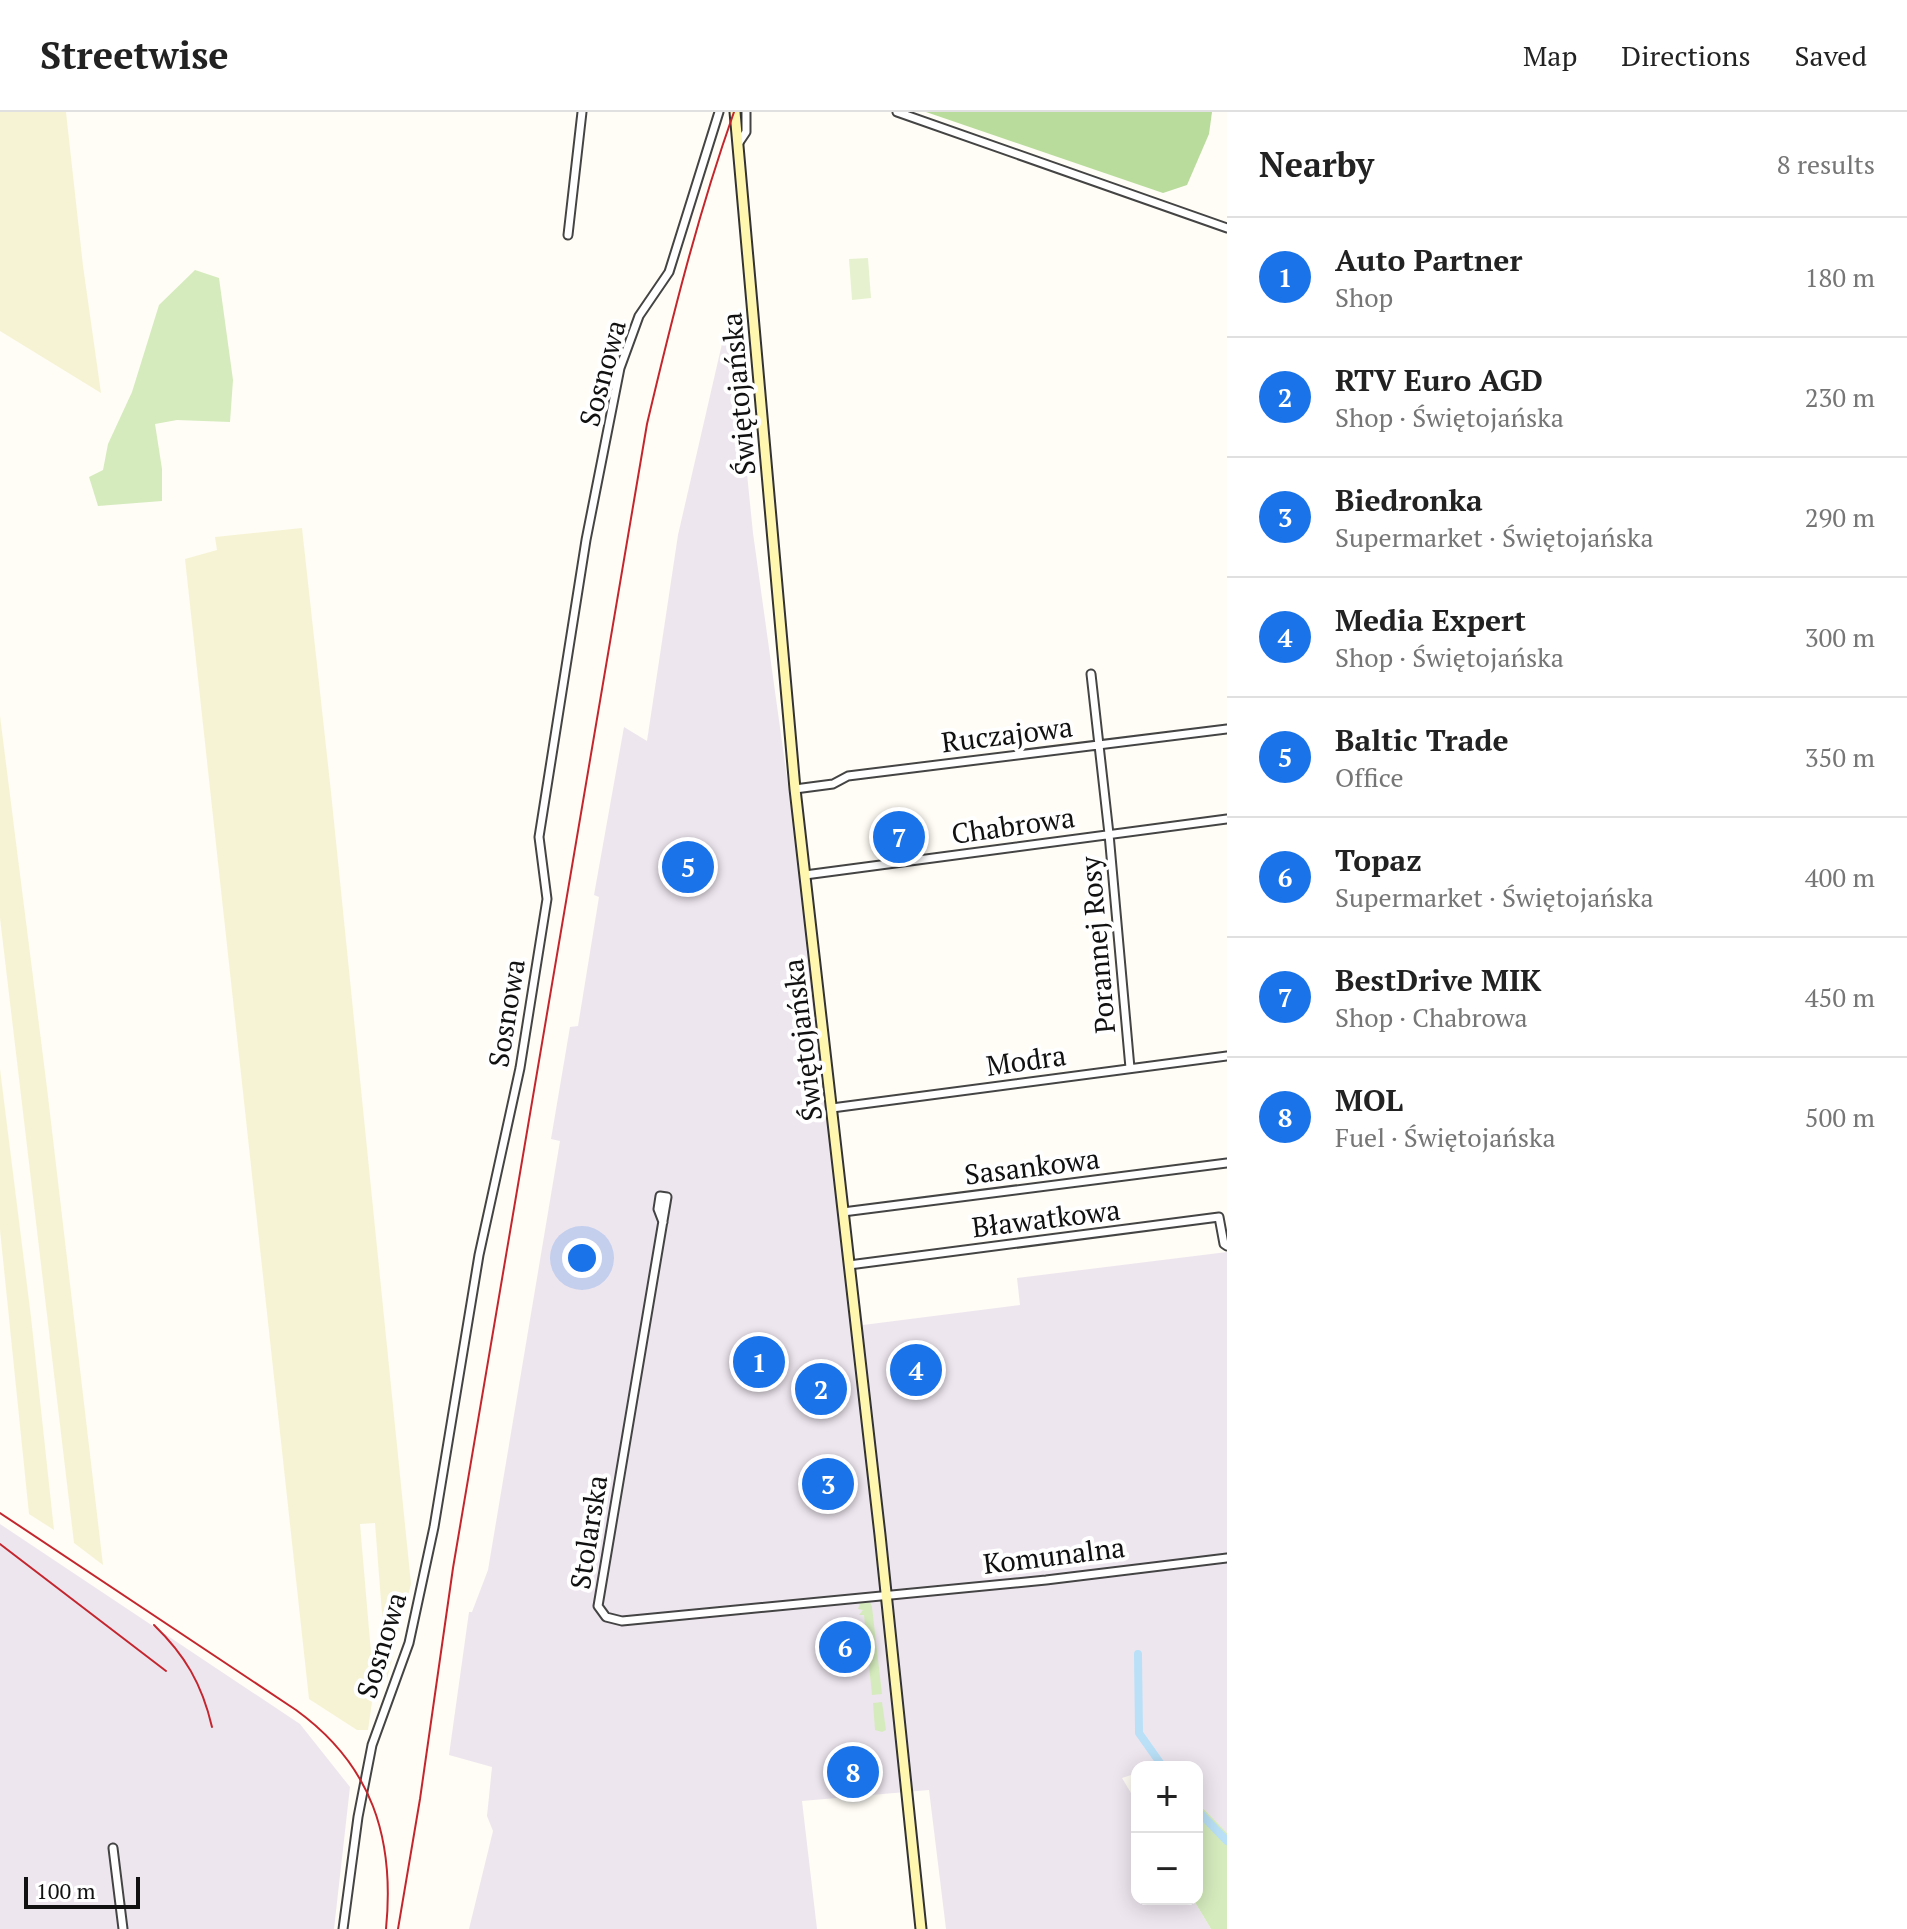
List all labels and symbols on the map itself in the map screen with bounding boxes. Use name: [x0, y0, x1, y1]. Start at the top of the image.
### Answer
street label: Świętojańska: [712, 311, 764, 477]
street label: Sosnowa: [570, 316, 634, 430]
street label: Ruczajowa: [939, 708, 1075, 760]
street label: Chabrowa: [949, 798, 1077, 852]
pin: 7: [873, 807, 925, 867]
pin: 5: [662, 837, 714, 897]
street label: Porannej Rosy: [1071, 854, 1123, 1035]
street label: Sosnowa: [479, 956, 533, 1070]
street label: Świętojańska: [774, 957, 830, 1123]
street label: Modra: [984, 1036, 1068, 1084]
street label: Sasankowa: [962, 1139, 1102, 1193]
street label: Bławatkowa: [970, 1191, 1122, 1245]
your location: [562, 1238, 602, 1278]
pin: 1: [733, 1332, 785, 1392]
pin: 4: [890, 1340, 942, 1400]
pin: 2: [795, 1359, 847, 1419]
pin: 3: [802, 1454, 854, 1514]
street label: Stolarska: [561, 1472, 615, 1592]
street label: Komunalna: [981, 1528, 1127, 1582]
street label: Sosnowa: [347, 1588, 415, 1702]
pin: 6: [819, 1617, 871, 1677]
pin: 8: [827, 1742, 879, 1802]
scale bar: [24, 1873, 140, 1909]

